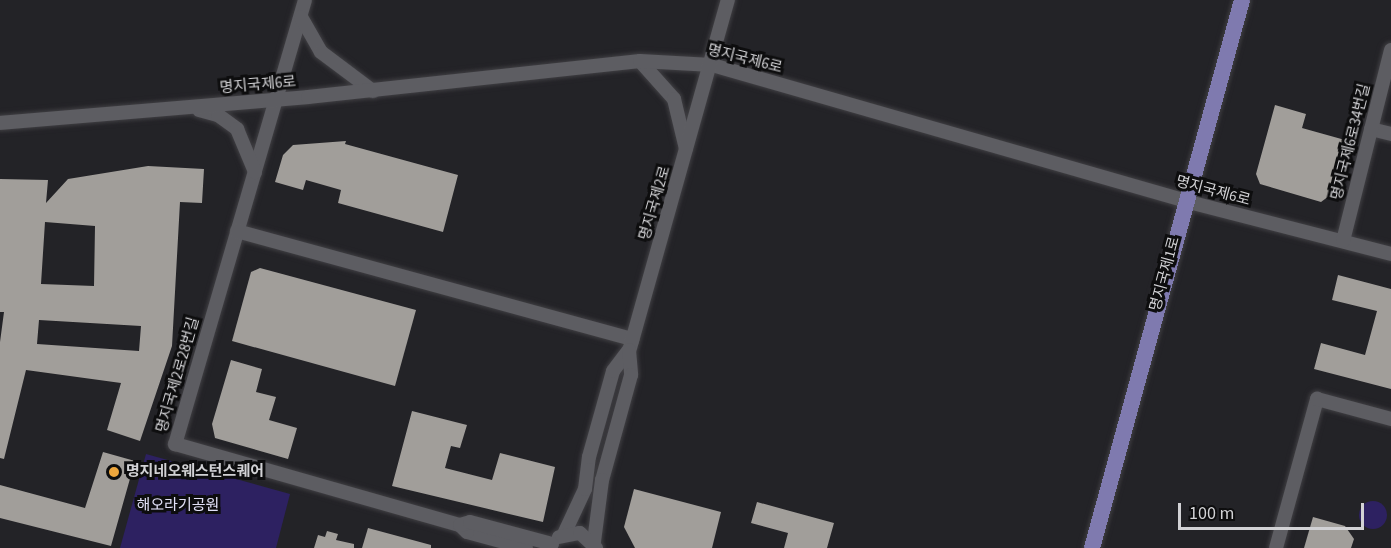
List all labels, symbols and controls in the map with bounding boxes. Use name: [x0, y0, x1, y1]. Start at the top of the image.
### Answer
street label: 명지국제6로: [706, 41, 784, 77]
street label: 명지국제6로: [219, 73, 297, 97]
street label: 명지국제6로34번길: [1328, 82, 1374, 202]
street label: 명지국제2로: [636, 164, 674, 242]
street label: 명지국제6로: [1174, 172, 1252, 210]
street label: 명지국제1로: [1146, 235, 1184, 313]
street label: 명지국제2로28번길: [153, 315, 203, 435]
place label: 명지네오웨스턴스퀘어: [126, 463, 264, 481]
marker: 명지네오웨스턴스퀘어: [107, 465, 121, 479]
scale bar: [1181, 491, 1367, 529]
park label: 해오라기공원: [137, 497, 219, 515]
text: 100 m: [1189, 501, 1234, 526]

